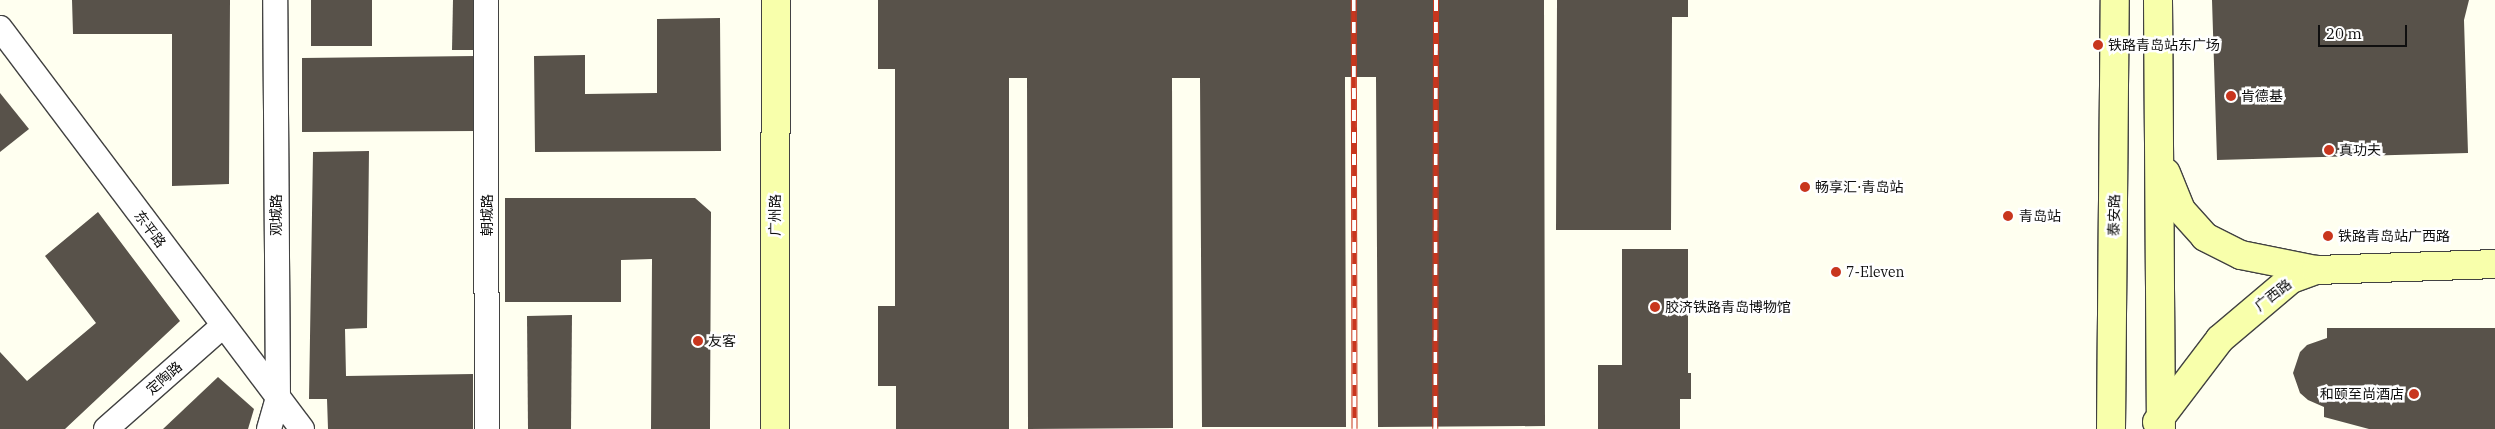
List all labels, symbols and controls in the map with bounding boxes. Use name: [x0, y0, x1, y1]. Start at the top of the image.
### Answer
scale bar: [2320, 15, 2409, 47]
text: 20 m: [2326, 24, 2362, 43]
place label: 铁路青岛站东广场: [2108, 37, 2220, 53]
marker: 铁路青岛站东广场: [2092, 39, 2104, 51]
place label: 肯德基: [2241, 88, 2283, 104]
marker: 肯德基: [2225, 90, 2237, 102]
place label: 真功夫: [2339, 142, 2381, 158]
marker: 真功夫: [2323, 144, 2335, 156]
place label: 畅享汇·青岛站: [1815, 179, 1904, 195]
marker: 畅享汇·青岛站: [1799, 181, 1811, 193]
street label: 观城路: [268, 194, 284, 236]
street label: 朝城路: [479, 194, 495, 236]
street label: 广州路: [767, 194, 783, 236]
street label: 泰安路: [2105, 194, 2123, 236]
street label: 东平路: [131, 207, 169, 251]
place label: 青岛站: [2019, 208, 2061, 224]
marker: 青岛站: [2001, 209, 2015, 223]
place label: 铁路青岛站广西路: [2338, 228, 2450, 244]
marker: 铁路青岛站广西路: [2322, 230, 2334, 242]
place label: 7-Eleven: [1846, 264, 1904, 280]
marker: 7-Eleven: [1830, 266, 1842, 278]
street label: 广西路: [2251, 275, 2295, 315]
place label: 胶济铁路青岛博物馆: [1665, 299, 1791, 315]
marker: 胶济铁路青岛博物馆: [1649, 301, 1661, 313]
place label: 友客: [708, 333, 736, 349]
marker: 友客: [692, 335, 704, 347]
street label: 定陶路: [143, 358, 185, 398]
place label: 和颐至尚酒店: [2320, 386, 2404, 402]
marker: 和颐至尚酒店: [2408, 388, 2420, 400]

